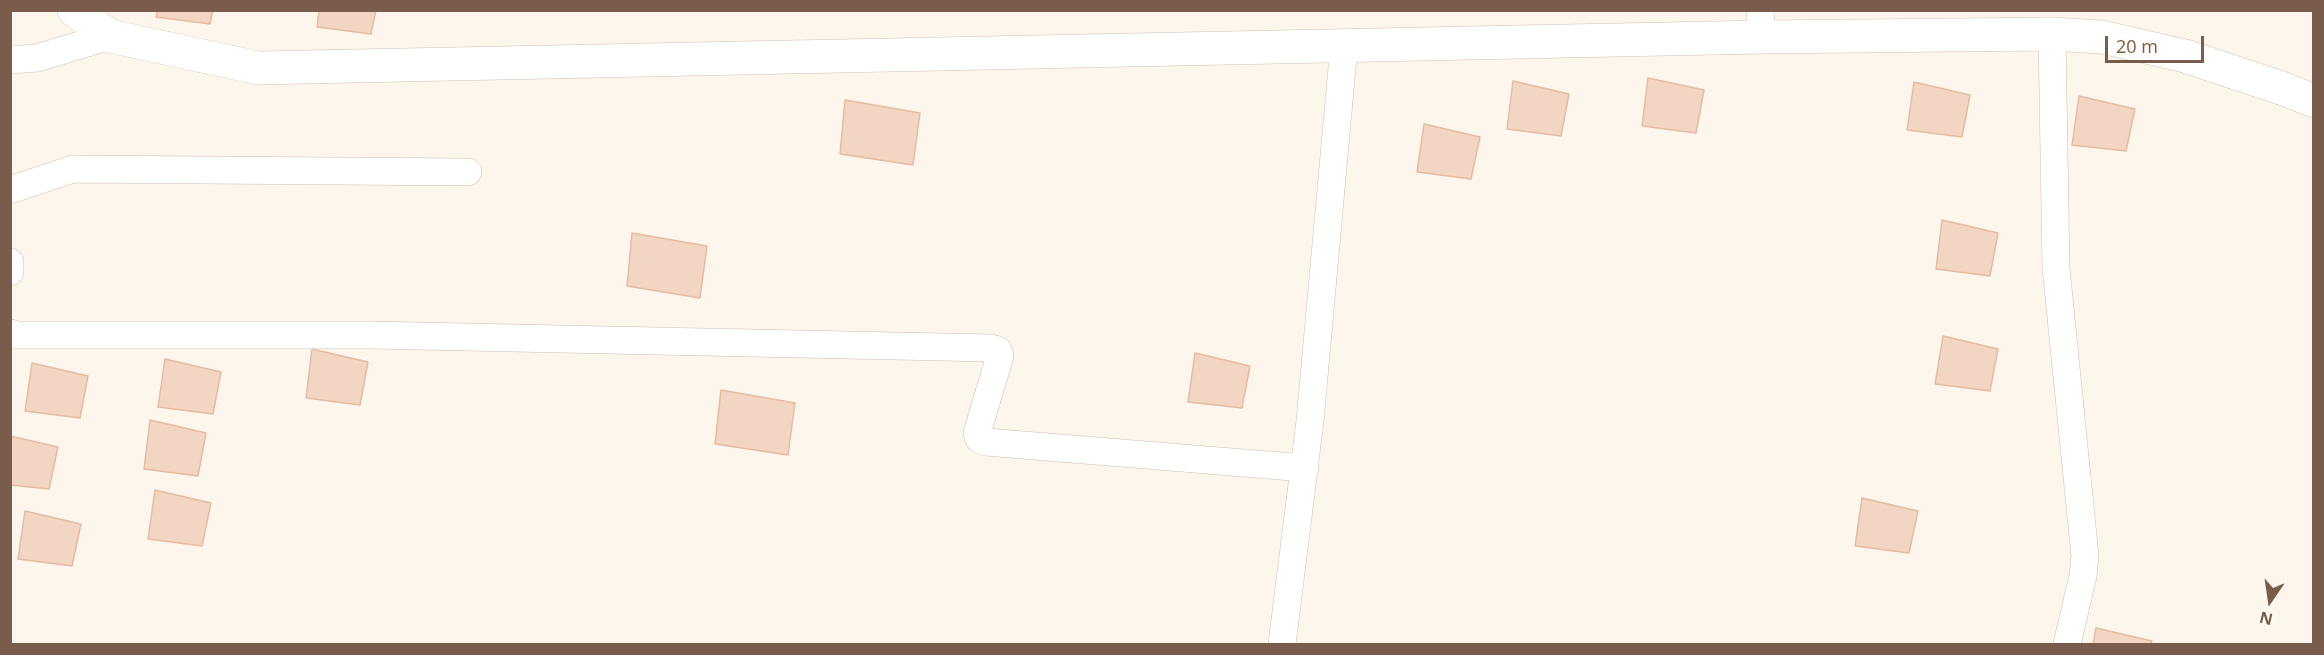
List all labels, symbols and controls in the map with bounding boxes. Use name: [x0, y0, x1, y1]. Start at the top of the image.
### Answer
scale bar: [2108, 24, 2207, 62]
text: 20 m: [2116, 34, 2158, 58]
north arrow: [2240, 571, 2300, 631]
text: N: [2257, 606, 2275, 631]

